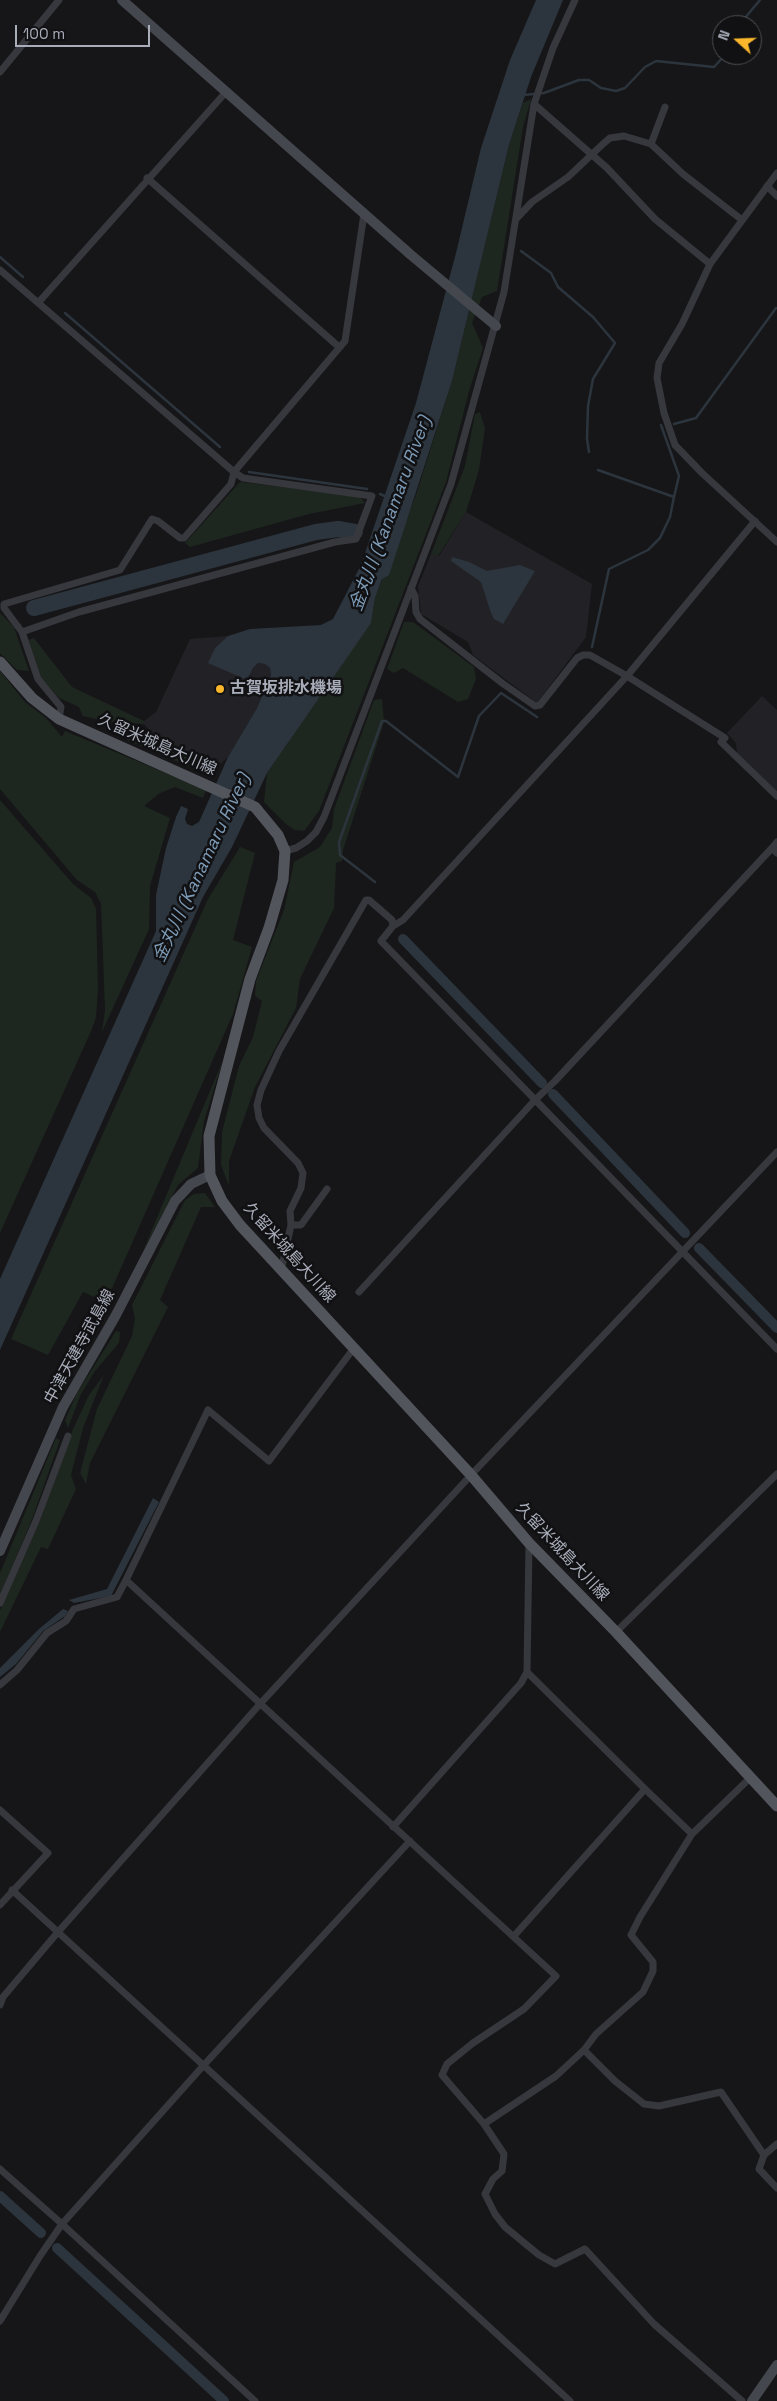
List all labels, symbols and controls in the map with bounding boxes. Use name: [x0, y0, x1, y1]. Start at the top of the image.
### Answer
scale bar: [18, 15, 152, 47]
north arrow: [712, 15, 762, 65]
text: 100 m: [23, 24, 65, 43]
text: N: [714, 28, 734, 43]
water label: 金丸川 (Kanamaru River): [346, 414, 436, 614]
place label: 古賀坂排水機場: [230, 679, 342, 699]
marker: 古賀坂排水機場: [214, 683, 226, 695]
street label: 久留米城島大川線: [95, 710, 219, 780]
water label: 金丸川 (Kanamaru River): [149, 770, 255, 966]
street label: 久留米城島大川線: [239, 1199, 339, 1307]
street label: 中津天建寺武島線: [41, 1286, 119, 1408]
street label: 久留米城島大川線: [511, 1499, 613, 1605]

